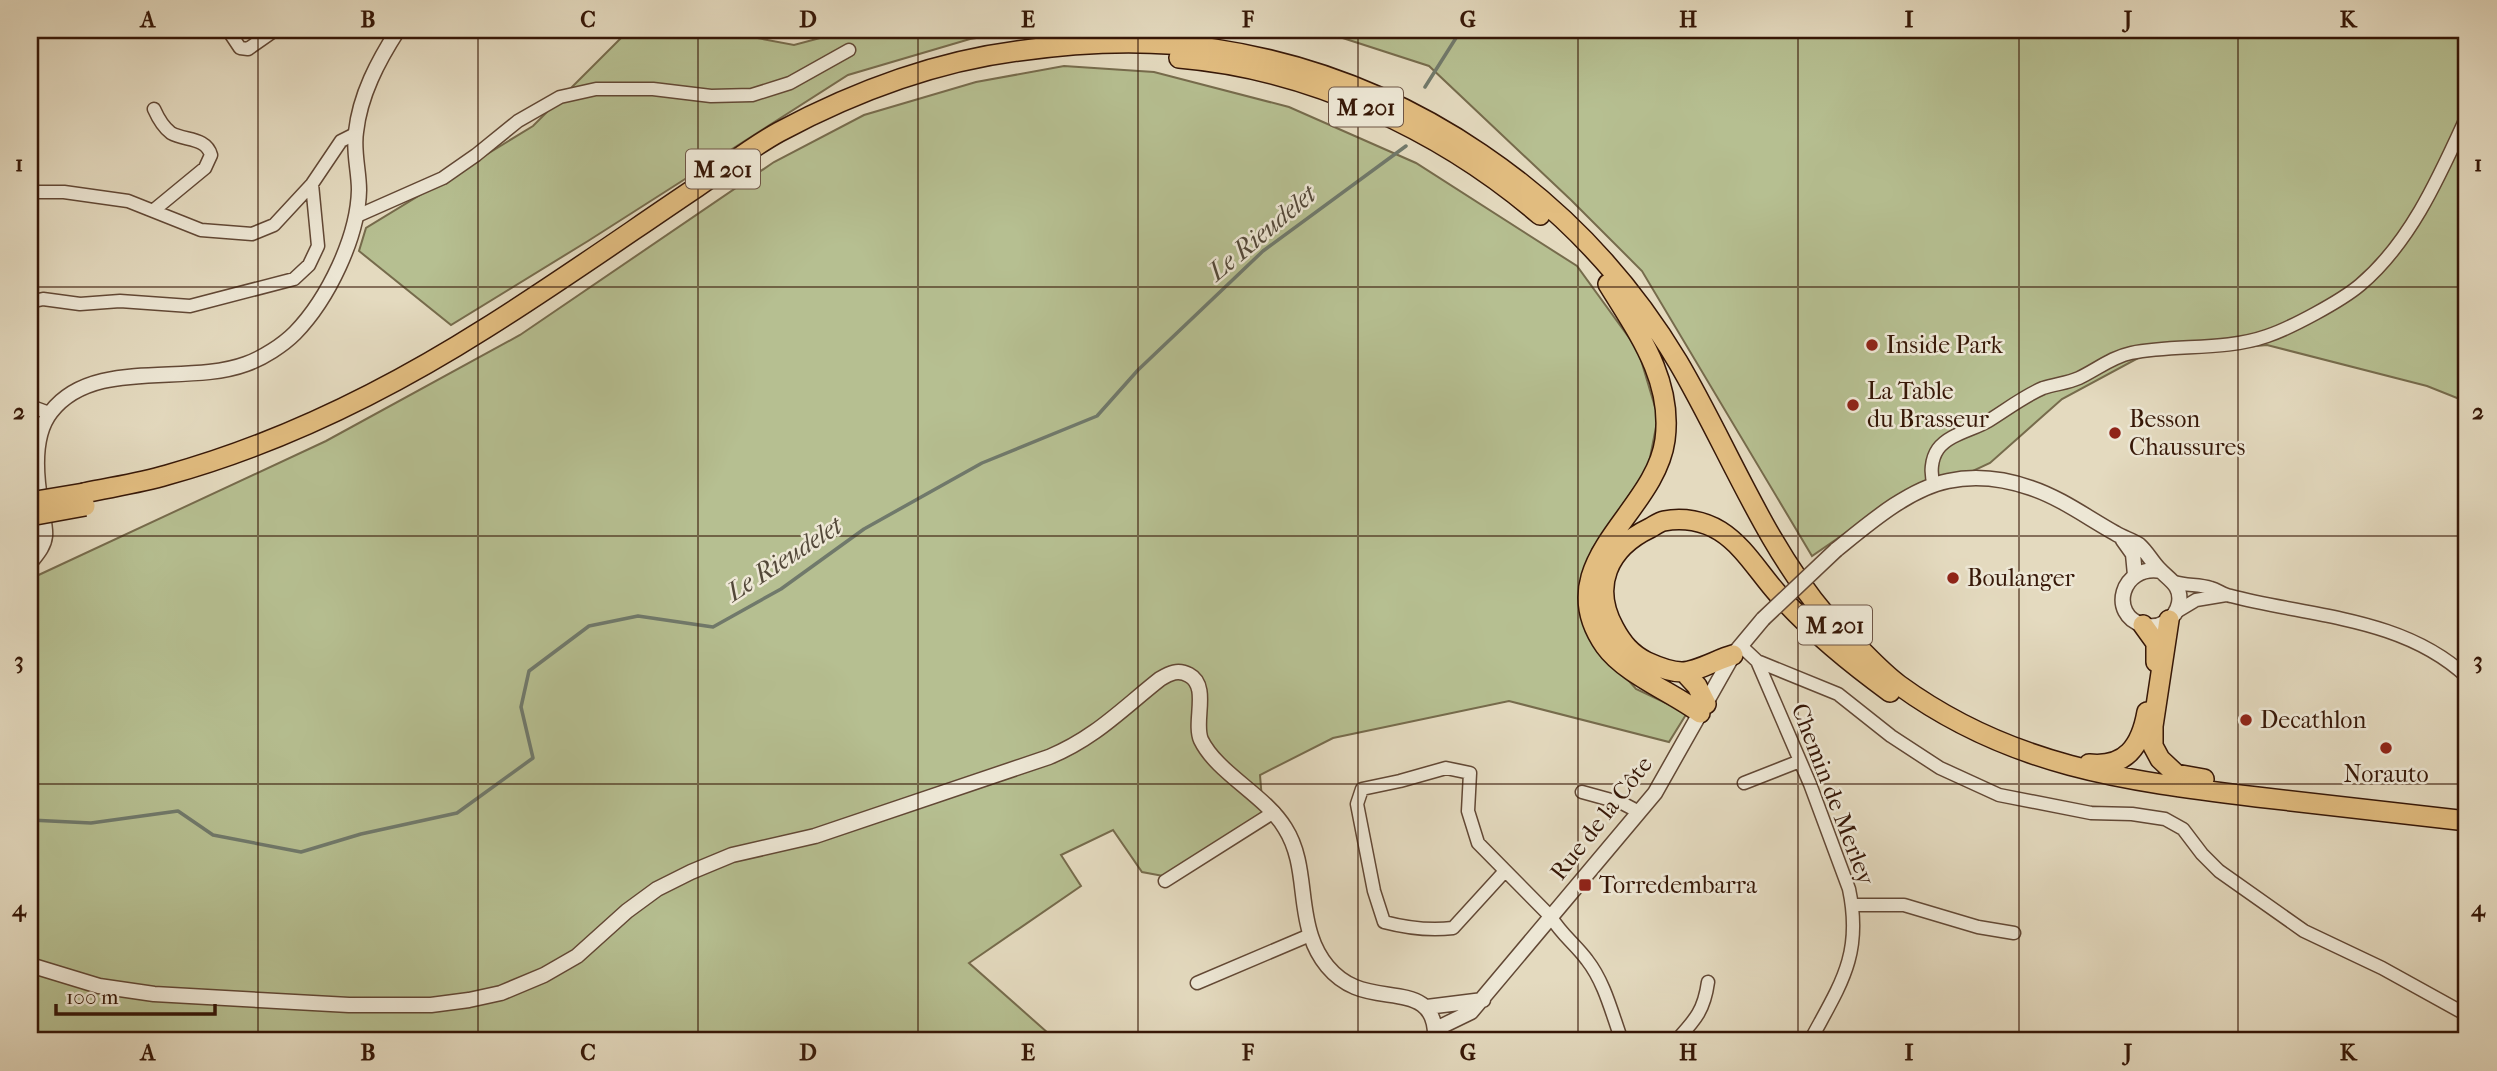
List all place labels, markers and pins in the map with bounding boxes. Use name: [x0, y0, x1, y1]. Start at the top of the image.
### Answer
place label: Inside Park: [1886, 331, 2004, 359]
marker: Inside Park: [1864, 337, 1880, 353]
place label: La Table du Brasseur: [1867, 377, 1990, 433]
marker: La Table du Brasseur: [1845, 397, 1861, 413]
place label: Besson Chaussures: [2129, 405, 2245, 461]
marker: Besson Chaussures: [2107, 425, 2123, 441]
place label: Boulanger: [1967, 564, 2076, 592]
marker: Boulanger: [1945, 570, 1961, 586]
place label: Decathlon: [2260, 706, 2366, 734]
marker: Decathlon: [2238, 712, 2254, 728]
marker: Norauto: [2378, 740, 2394, 756]
place label: Norauto: [2343, 760, 2429, 788]
place label: Torredembarra: [1599, 871, 1758, 899]
marker: Torredembarra: [1577, 877, 1593, 893]

